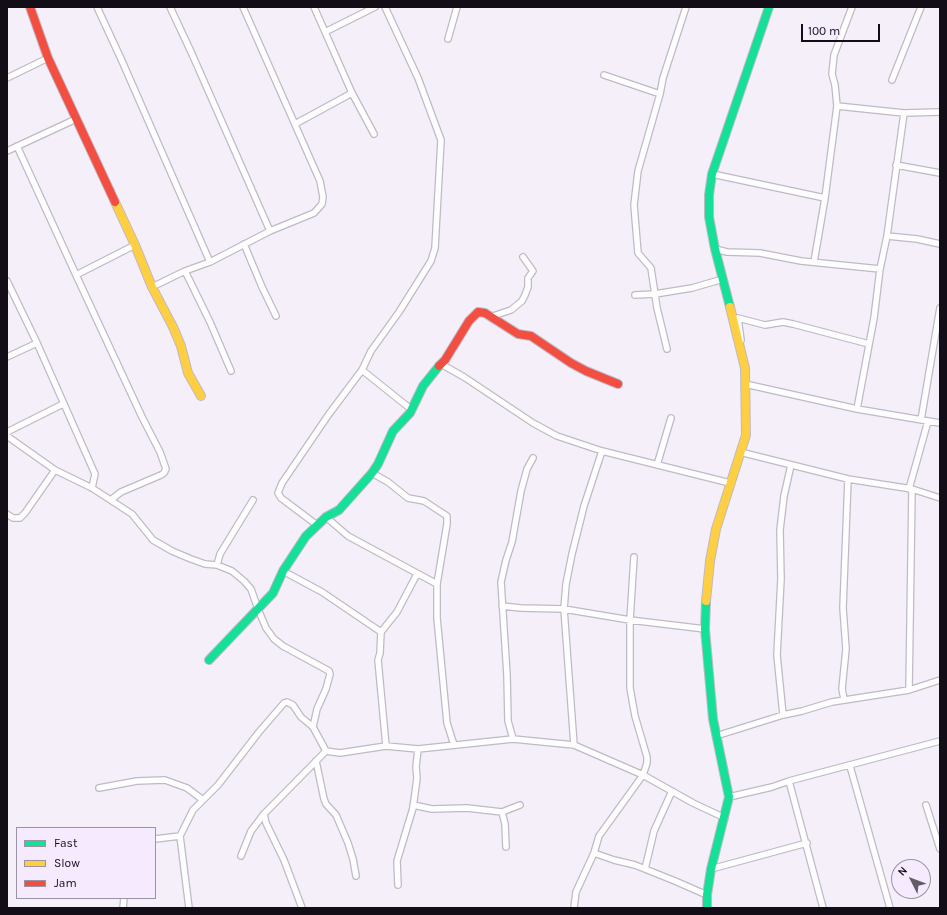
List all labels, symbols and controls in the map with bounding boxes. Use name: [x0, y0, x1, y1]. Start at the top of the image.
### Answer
scale bar: [803, 16, 882, 42]
text: 100 m: [808, 24, 840, 38]
legend: [16, 827, 156, 899]
text: Fast: [54, 836, 77, 850]
text: Slow: [54, 856, 80, 870]
north arrow: [891, 859, 931, 899]
text: N: [895, 864, 910, 879]
text: Jam: [54, 876, 77, 890]

